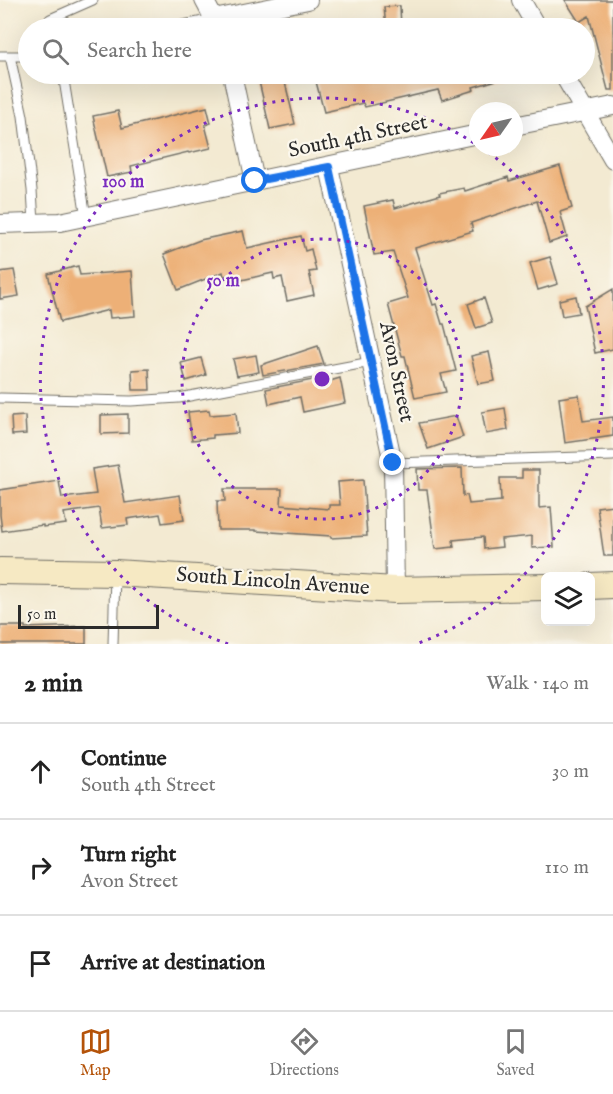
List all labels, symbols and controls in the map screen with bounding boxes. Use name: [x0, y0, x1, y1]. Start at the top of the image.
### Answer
search box: [18, 18, 595, 84]
icon: search: [39, 35, 72, 68]
text: Search here: [87, 37, 192, 65]
north arrow: [469, 102, 523, 156]
street label: South 4th Street: [286, 109, 430, 165]
route start: [241, 167, 267, 193]
text: 100 m: [102, 171, 144, 194]
text: 50 m: [206, 270, 240, 293]
street label: Avon Street: [372, 318, 420, 425]
centre of rings: [312, 369, 332, 389]
route end: [379, 449, 405, 475]
street label: South Lincoln Avenue: [176, 562, 371, 602]
map controls: [541, 572, 595, 626]
button: layers: [541, 572, 595, 626]
scale bar: [18, 602, 159, 630]
text: 50 m: [27, 605, 56, 625]
text: 2 min: [24, 667, 83, 700]
text: Walk · 140 m: [486, 671, 589, 696]
text: Continue: [81, 745, 167, 773]
icon: ahead: [24, 755, 57, 788]
text: 30 m: [552, 759, 589, 784]
text: South 4th Street: [81, 773, 216, 798]
text: Turn right: [81, 841, 176, 869]
icon: right: [24, 851, 57, 884]
text: 110 m: [545, 855, 589, 880]
text: Avon Street: [81, 869, 178, 894]
icon: arrive: [24, 947, 57, 980]
text: Arrive at destination: [81, 949, 265, 977]
tab: Map: [79, 1025, 112, 1081]
tab: Directions: [269, 1025, 339, 1081]
tab: Saved: [496, 1025, 534, 1081]

